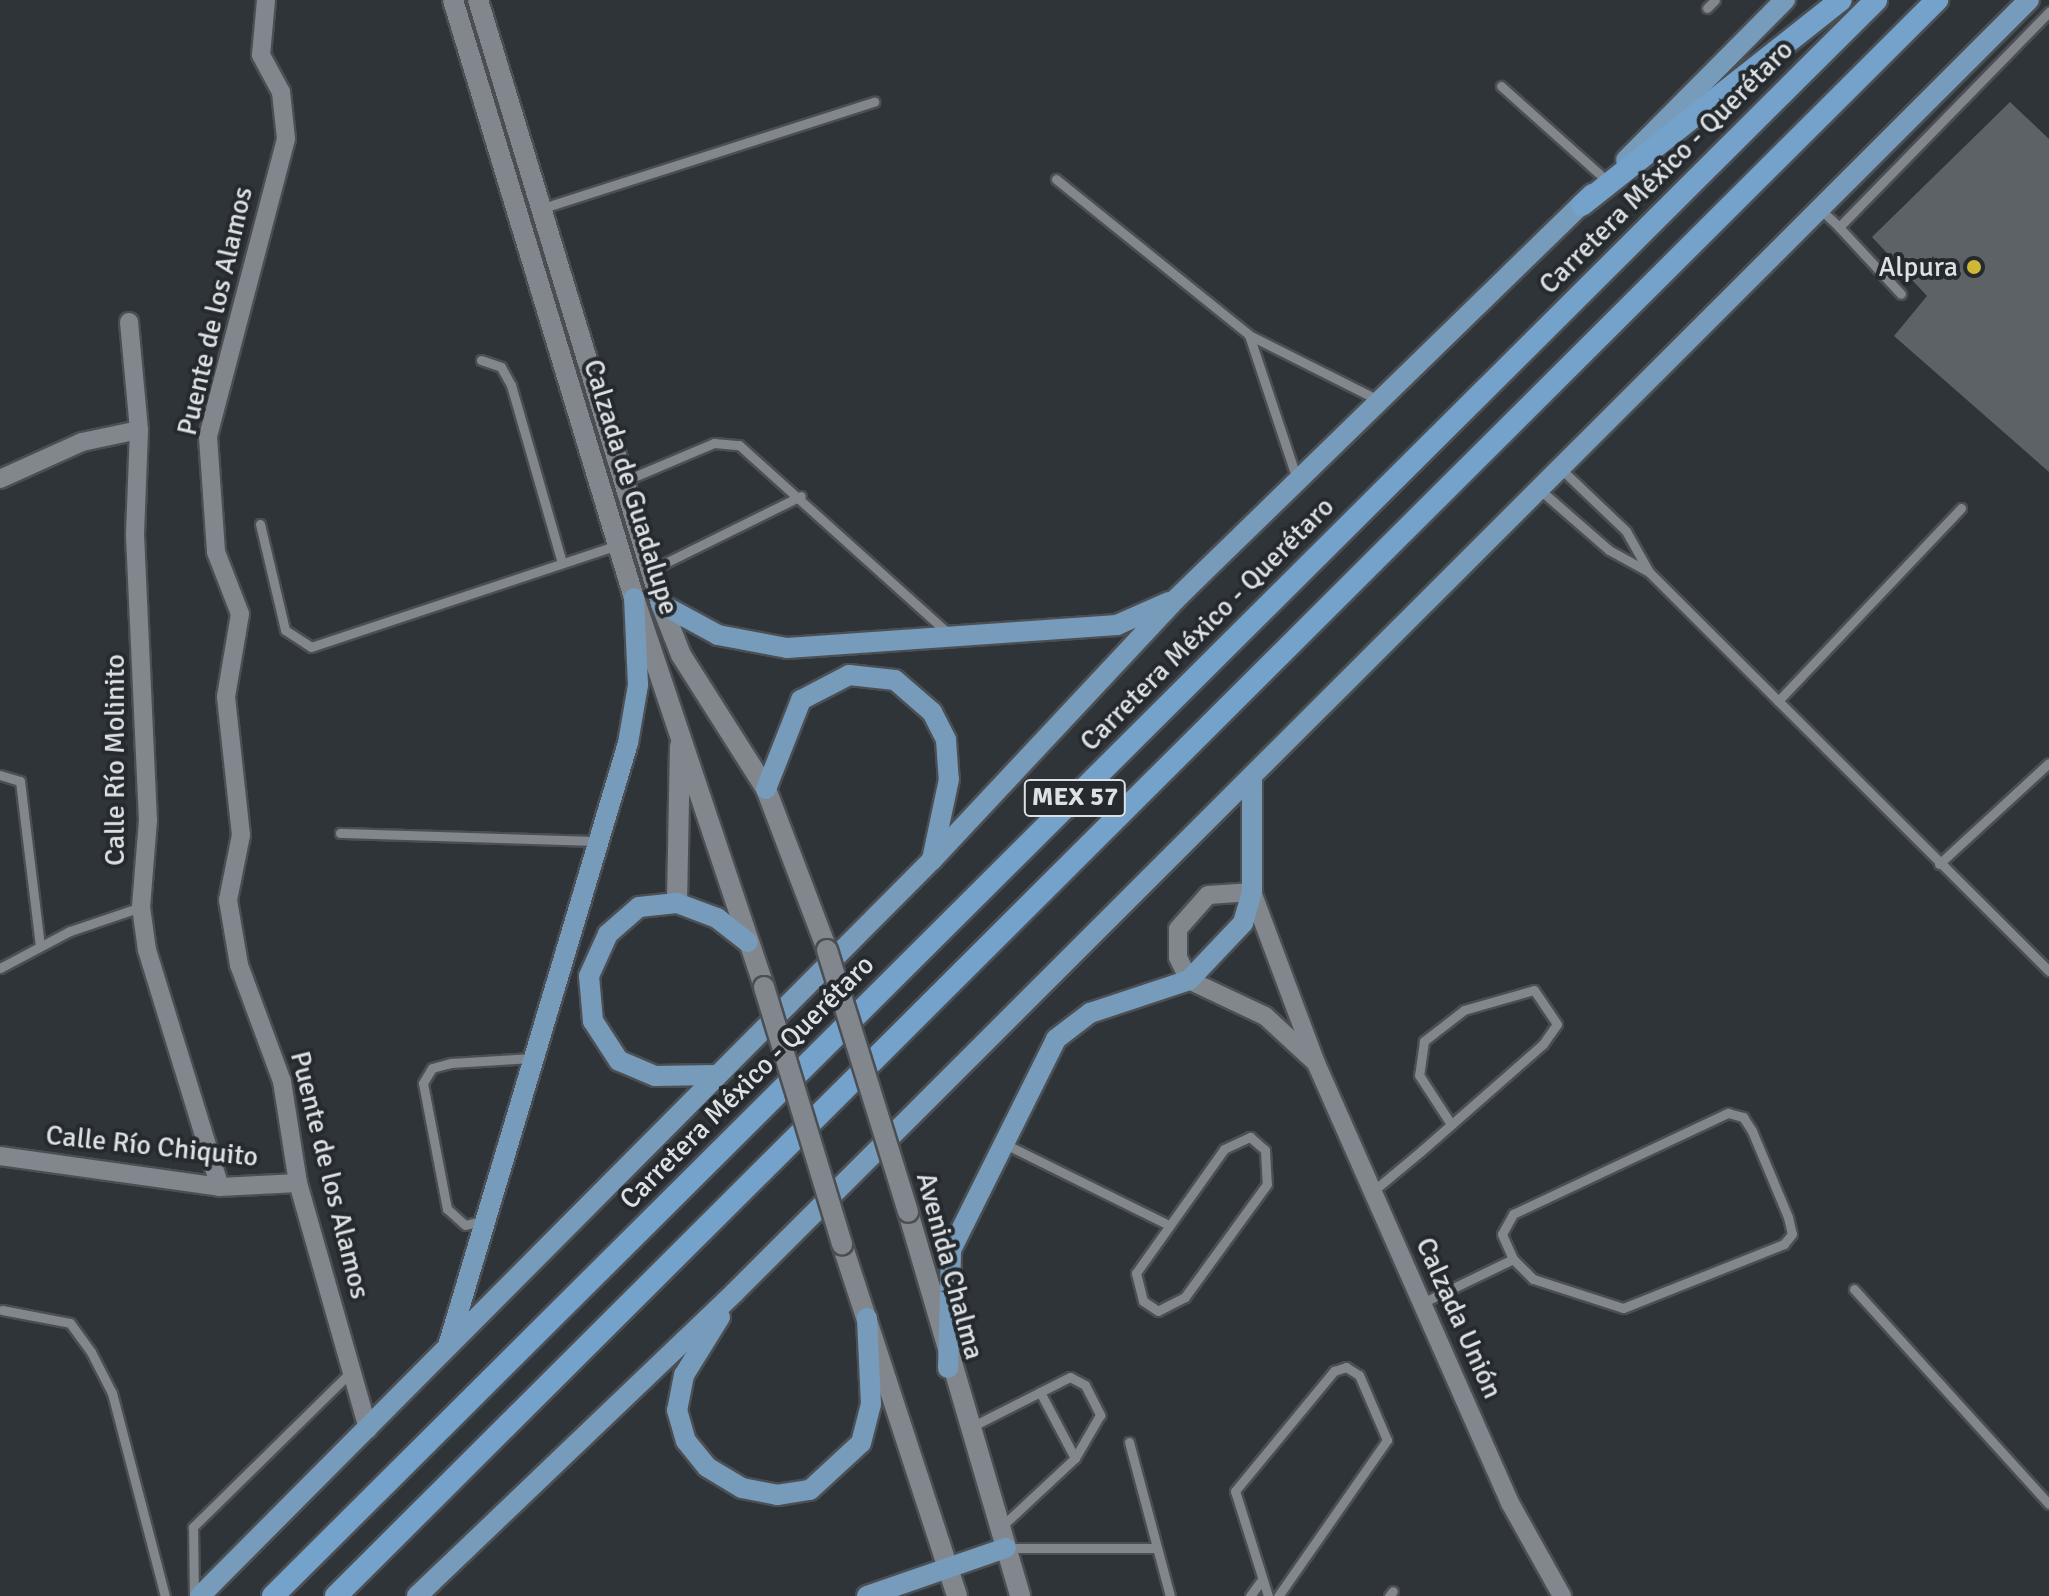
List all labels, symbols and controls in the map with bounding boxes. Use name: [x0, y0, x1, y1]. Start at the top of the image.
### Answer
street label: Carretera México - Querétaro: [1532, 33, 1800, 301]
street label: Puente de los Alamos: [170, 183, 260, 439]
place label: Alpura: [1878, 250, 1958, 284]
marker: Alpura: [1965, 258, 1983, 276]
street label: Calzada de Guadalupe: [576, 355, 686, 619]
street label: Carretera México - Querétaro: [1073, 490, 1341, 758]
street label: Calle Río Molinito: [98, 654, 132, 866]
road number: MEX 57: [1023, 776, 1127, 820]
street label: Carretera México - Querétaro: [613, 948, 881, 1216]
street label: Puente de los Alamos: [283, 1048, 377, 1302]
street label: Calle Río Chiquito: [44, 1118, 260, 1174]
street label: Avenida Chalma: [909, 1169, 991, 1363]
street label: Calzada Unión: [1409, 1232, 1509, 1404]

